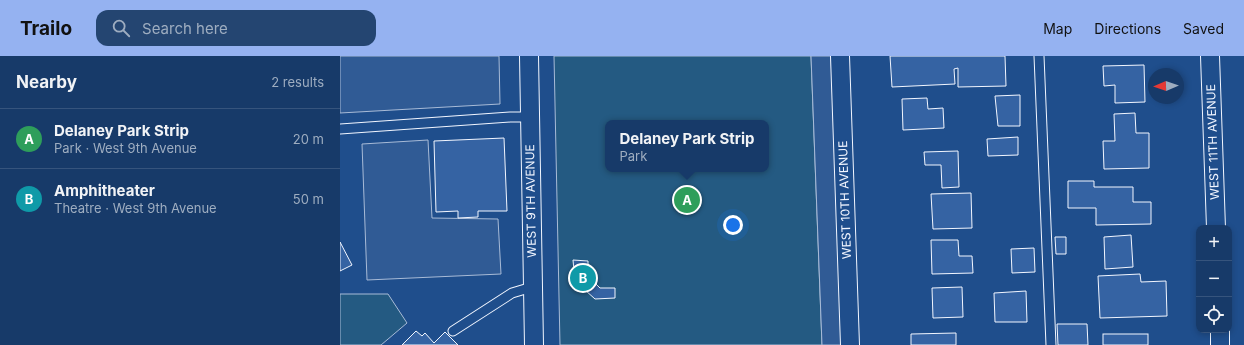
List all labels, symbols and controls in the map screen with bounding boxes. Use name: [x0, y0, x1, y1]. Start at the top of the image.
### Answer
search box: [96, 10, 376, 46]
text: Trailo: [20, 17, 72, 40]
icon: search: [110, 17, 132, 39]
text: Search here: [142, 19, 228, 38]
text: Map: [1043, 20, 1072, 37]
text: Directions: [1094, 20, 1161, 37]
text: Saved: [1183, 20, 1224, 37]
north arrow: [1148, 68, 1184, 104]
text: Nearby: [16, 72, 77, 92]
text: 2 results: [271, 74, 324, 90]
street label: WEST 11TH AVENUE: [1203, 84, 1222, 200]
popup: [605, 120, 769, 172]
text: Delaney Park Strip: [54, 121, 189, 140]
text: Delaney Park Strip: [619, 129, 755, 148]
text: A: [24, 131, 34, 147]
text: 20 m: [293, 131, 324, 147]
text: Park · West 9th Avenue: [54, 140, 197, 156]
street label: WEST 10TH AVENUE: [835, 141, 854, 259]
street label: WEST 9TH AVENUE: [522, 144, 539, 258]
text: Park: [619, 148, 647, 164]
text: Amphitheater: [54, 181, 155, 200]
pin: A: [674, 185, 700, 215]
text: B: [25, 191, 33, 207]
text: 50 m: [293, 191, 324, 207]
text: Theatre · West 9th Avenue: [54, 200, 217, 216]
your location: [723, 215, 743, 235]
map controls: [1196, 225, 1232, 333]
button: +: [1196, 225, 1232, 261]
button: −: [1196, 261, 1232, 297]
pin: B: [570, 263, 596, 293]
button: locate: [1196, 297, 1232, 333]

